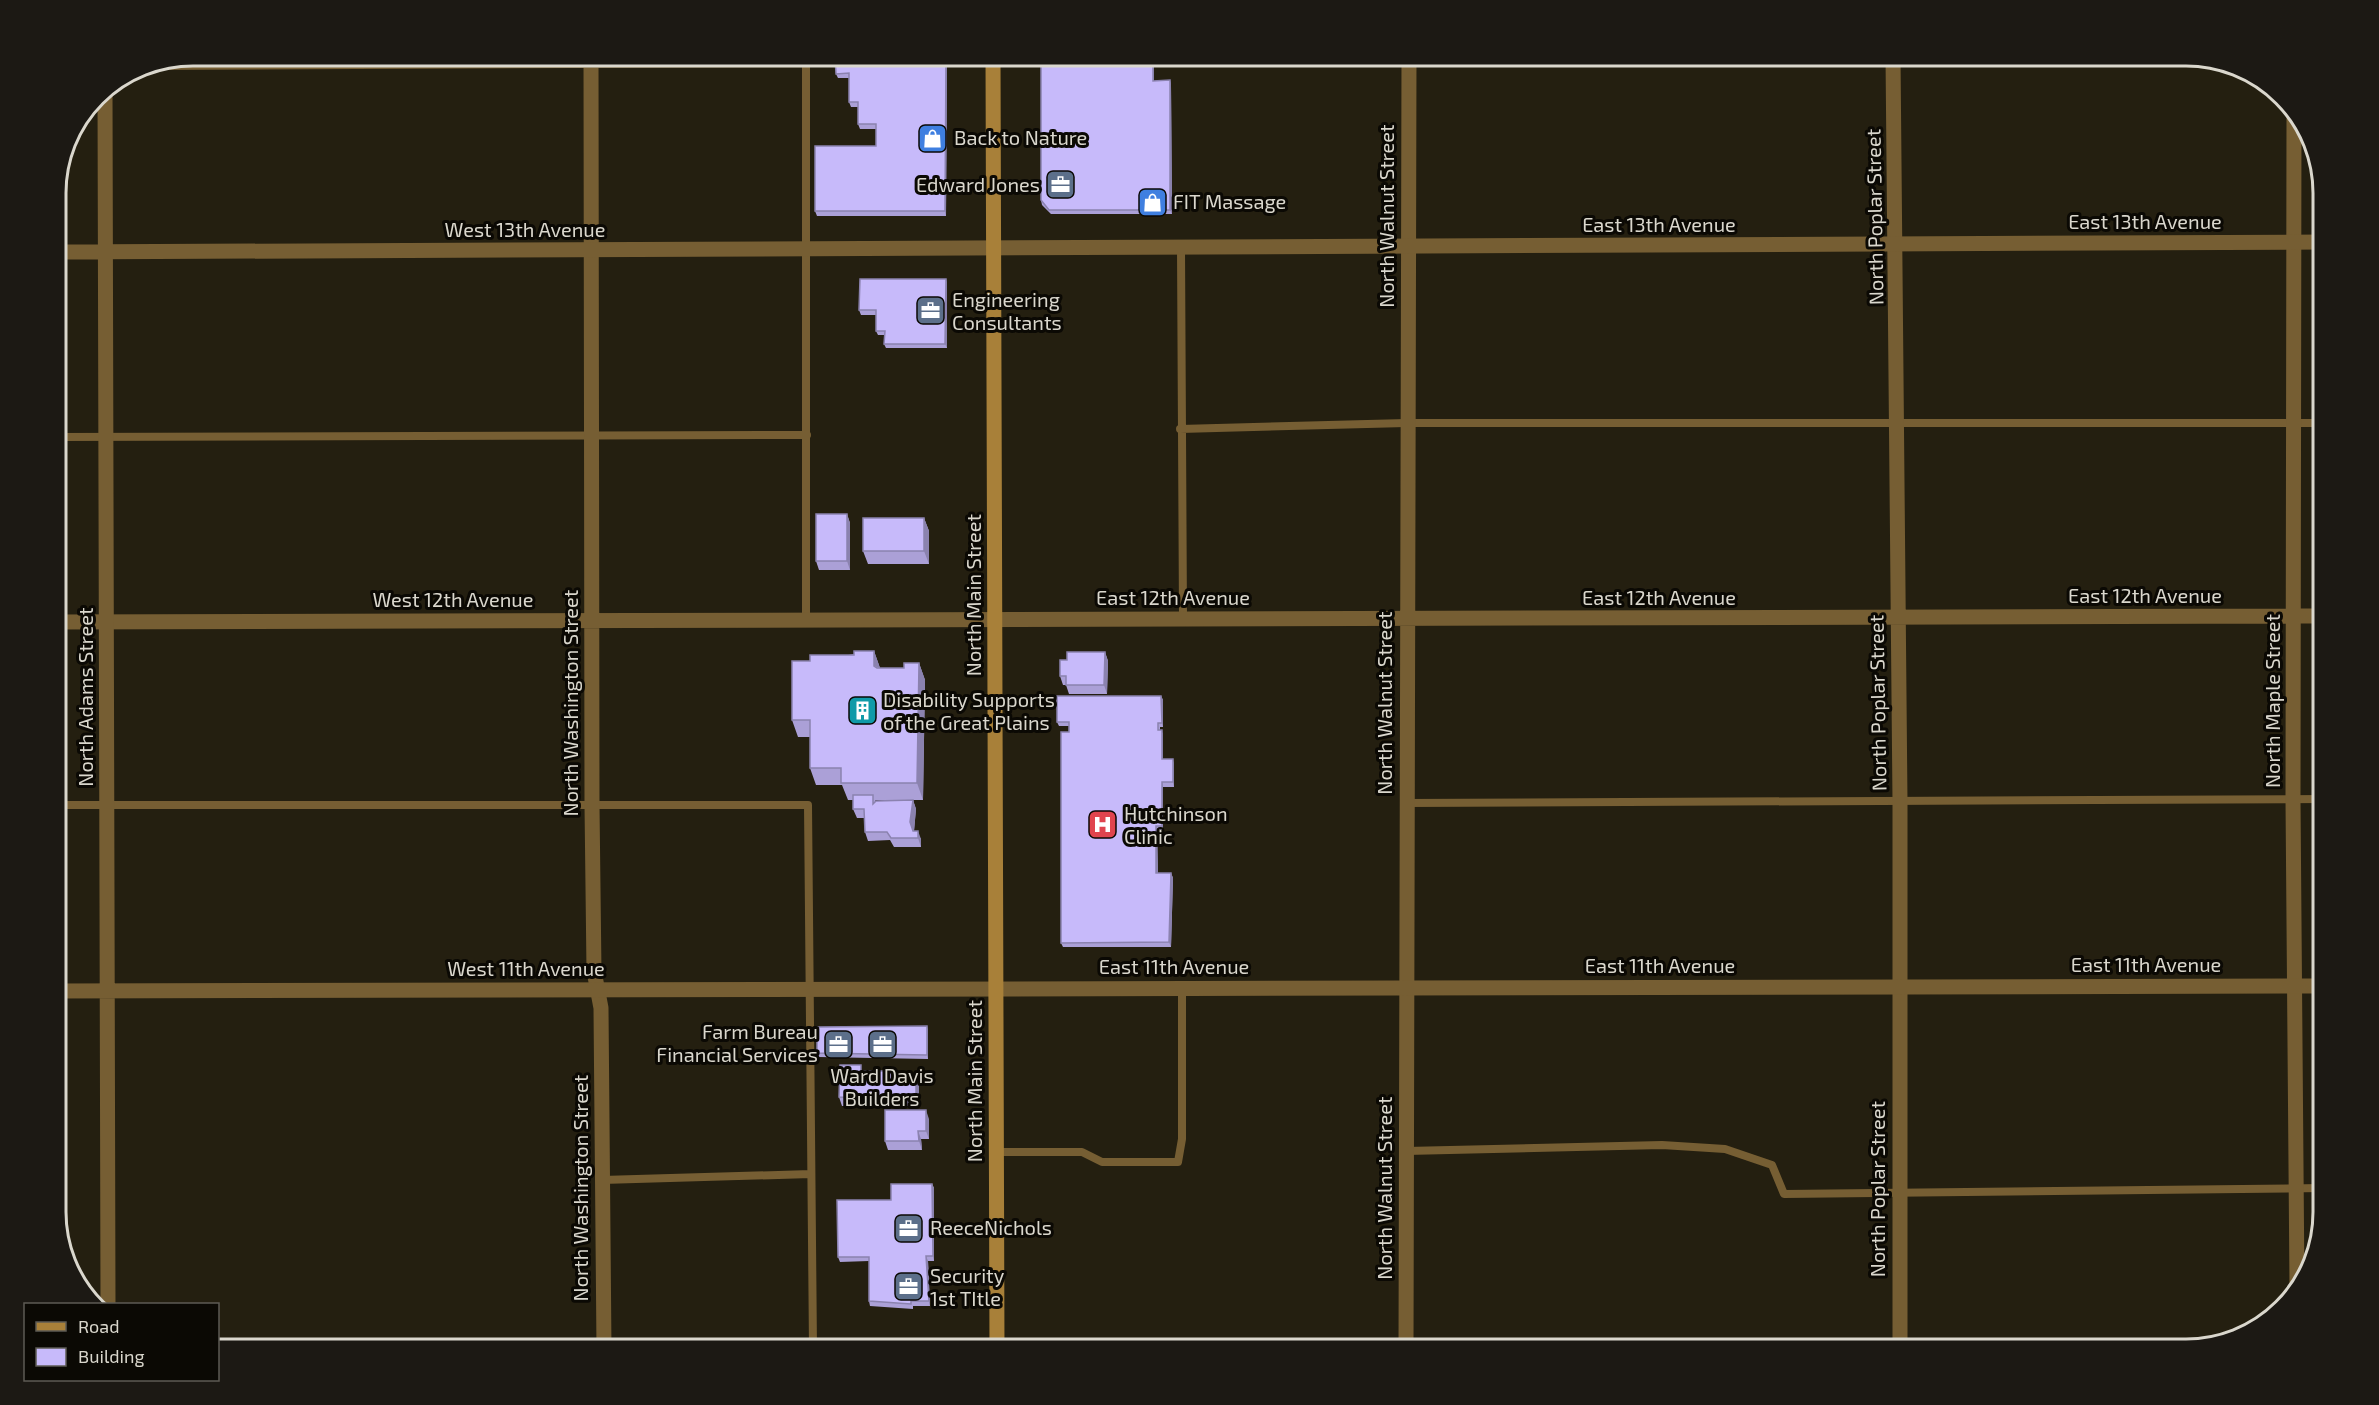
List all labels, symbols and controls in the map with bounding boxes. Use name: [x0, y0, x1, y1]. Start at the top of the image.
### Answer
shop icon: Back to Nature: [917, 122, 949, 154]
street label: North Walnut Street: [1374, 124, 1398, 308]
place label: Back to Nature: [954, 125, 1087, 149]
street label: North Poplar Street: [1860, 128, 1888, 305]
office icon: Edward Jones: [1045, 169, 1077, 201]
place label: Edward Jones: [916, 172, 1040, 196]
shop icon: FIT Massage: [1136, 186, 1168, 218]
place label: FIT Massage: [1173, 189, 1286, 213]
street label: East 13th Avenue: [2068, 209, 2222, 233]
street label: East 13th Avenue: [1582, 212, 1736, 236]
street label: West 13th Avenue: [445, 217, 605, 241]
place label: Engineering Consultants: [952, 287, 1062, 334]
office icon: Engineering Consultants: [915, 295, 947, 327]
street label: North Main Street: [961, 513, 985, 676]
street label: East 12th Avenue: [2068, 583, 2222, 607]
street label: East 12th Avenue: [1096, 585, 1250, 609]
street label: East 12th Avenue: [1582, 585, 1736, 609]
street label: West 12th Avenue: [372, 587, 534, 611]
street label: North Washington Street: [558, 589, 582, 816]
street label: North Adams Street: [73, 607, 97, 787]
street label: North Walnut Street: [1372, 611, 1396, 795]
street label: North Poplar Street: [1863, 614, 1891, 791]
street label: North Maple Street: [2260, 614, 2284, 788]
place label: Disability Supports of the Great Plains: [883, 687, 1055, 734]
building icon: Disability Supports of the Great Plains: [846, 695, 878, 727]
place label: Hutchinson Clinic: [1124, 801, 1228, 848]
hospital icon: Hutchinson Clinic: [1087, 809, 1119, 841]
street label: East 11th Avenue: [2071, 952, 2221, 976]
street label: East 11th Avenue: [1585, 953, 1735, 977]
street label: East 11th Avenue: [1099, 954, 1249, 978]
street label: West 11th Avenue: [447, 956, 605, 980]
street label: North Main Street: [962, 999, 986, 1162]
place label: Farm Bureau Financial Services: [656, 1019, 818, 1066]
office icon: Farm Bureau Financial Services: [823, 1028, 855, 1060]
office icon: Ward Davis Builders: [866, 1029, 898, 1061]
place label: Ward Davis Builders: [830, 1063, 934, 1110]
street label: North Washington Street: [568, 1074, 592, 1301]
street label: North Walnut Street: [1372, 1096, 1396, 1280]
street label: North Poplar Street: [1865, 1100, 1889, 1277]
office icon: ReeceNichols: [893, 1212, 925, 1244]
place label: ReeceNichols: [930, 1215, 1052, 1239]
place label: Security 1st TItle: [930, 1263, 1005, 1310]
office icon: Security 1st TItle: [893, 1271, 925, 1303]
legend: [24, 1303, 219, 1381]
text: Road: [78, 1315, 119, 1337]
text: Building: [78, 1345, 145, 1367]

